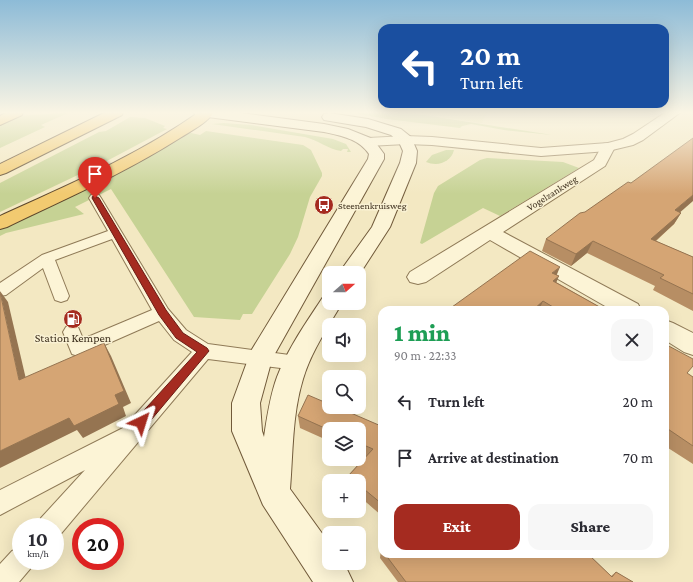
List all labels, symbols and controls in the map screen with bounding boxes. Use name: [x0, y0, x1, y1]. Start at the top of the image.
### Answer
icon: left: [394, 40, 446, 92]
text: 20 m: [460, 40, 520, 71]
text: Turn left: [460, 73, 523, 93]
pin: [78, 157, 112, 198]
icon: arrive: [84, 163, 106, 185]
street label: Vogelzankweg: [525, 173, 579, 213]
bus stop icon: Steenenkruisweg: [313, 194, 335, 216]
place label: Steenenkruisweg: [338, 200, 407, 211]
north arrow: [322, 266, 366, 310]
map controls: [322, 266, 366, 570]
fuel station icon: Station Kempen: [62, 308, 84, 330]
button: sound: [322, 318, 366, 362]
text: 1 min: [394, 319, 450, 346]
button: close: [611, 319, 653, 361]
place label: Station Kempen: [35, 331, 112, 345]
text: 90 m · 22:33: [394, 348, 456, 363]
button: search: [322, 370, 366, 414]
icon: left: [394, 391, 416, 413]
text: Turn left: [428, 394, 484, 410]
text: 20 m: [623, 394, 653, 410]
position arrow: [120, 401, 162, 443]
button: layers: [322, 422, 366, 466]
icon: arrive: [394, 447, 416, 469]
text: Arrive at destination: [428, 450, 559, 466]
text: 70 m: [623, 450, 653, 466]
button: +: [322, 474, 366, 518]
button: Exit: [394, 504, 520, 550]
button: Share: [528, 504, 653, 550]
speed limit sign: 20: [72, 518, 124, 570]
button: −: [322, 526, 366, 570]
text: 10: [28, 528, 48, 550]
text: km/h: [27, 548, 49, 559]

